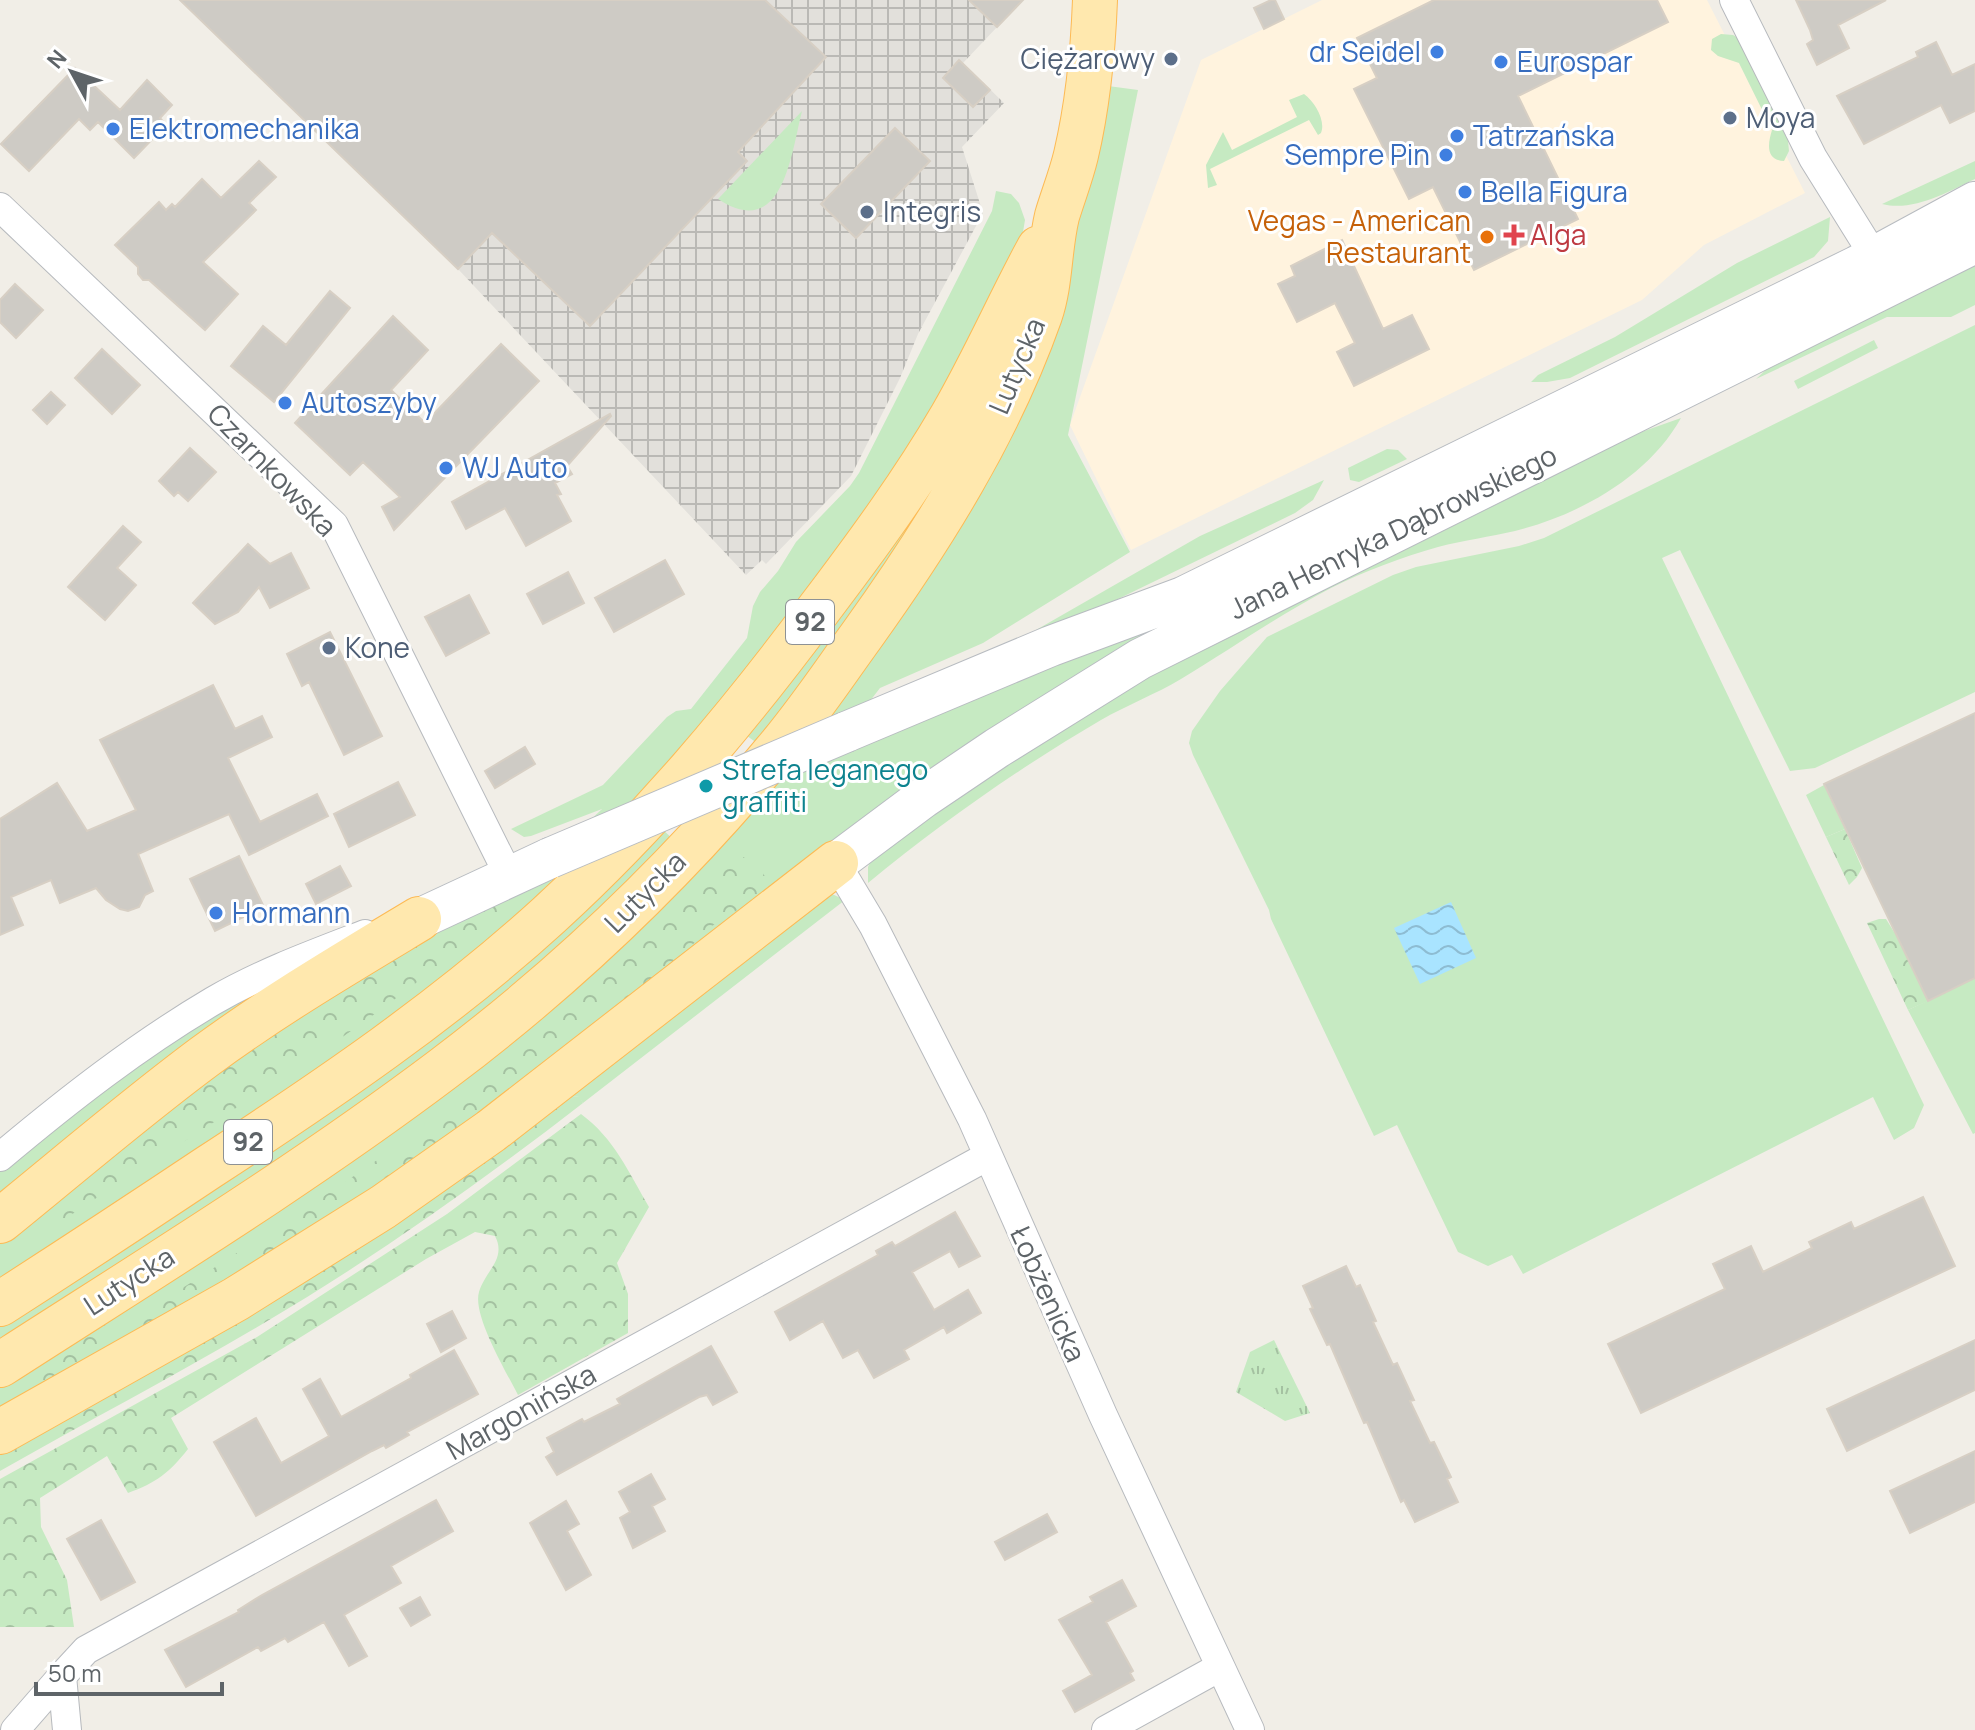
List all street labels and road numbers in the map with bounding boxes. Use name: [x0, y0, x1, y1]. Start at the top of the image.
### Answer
street label: Lutycka: [979, 312, 1053, 419]
street label: Czarnkowska: [200, 395, 346, 544]
street label: Jana Henryka Dąbrowskiego: [1222, 435, 1563, 627]
road number: 92: [786, 600, 834, 644]
street label: Lutycka: [595, 842, 693, 940]
road number: 92: [224, 1120, 272, 1164]
street label: Łobżenicka: [1002, 1220, 1096, 1367]
street label: Lutycka: [76, 1237, 181, 1324]
street label: Margonińska: [439, 1354, 602, 1468]

